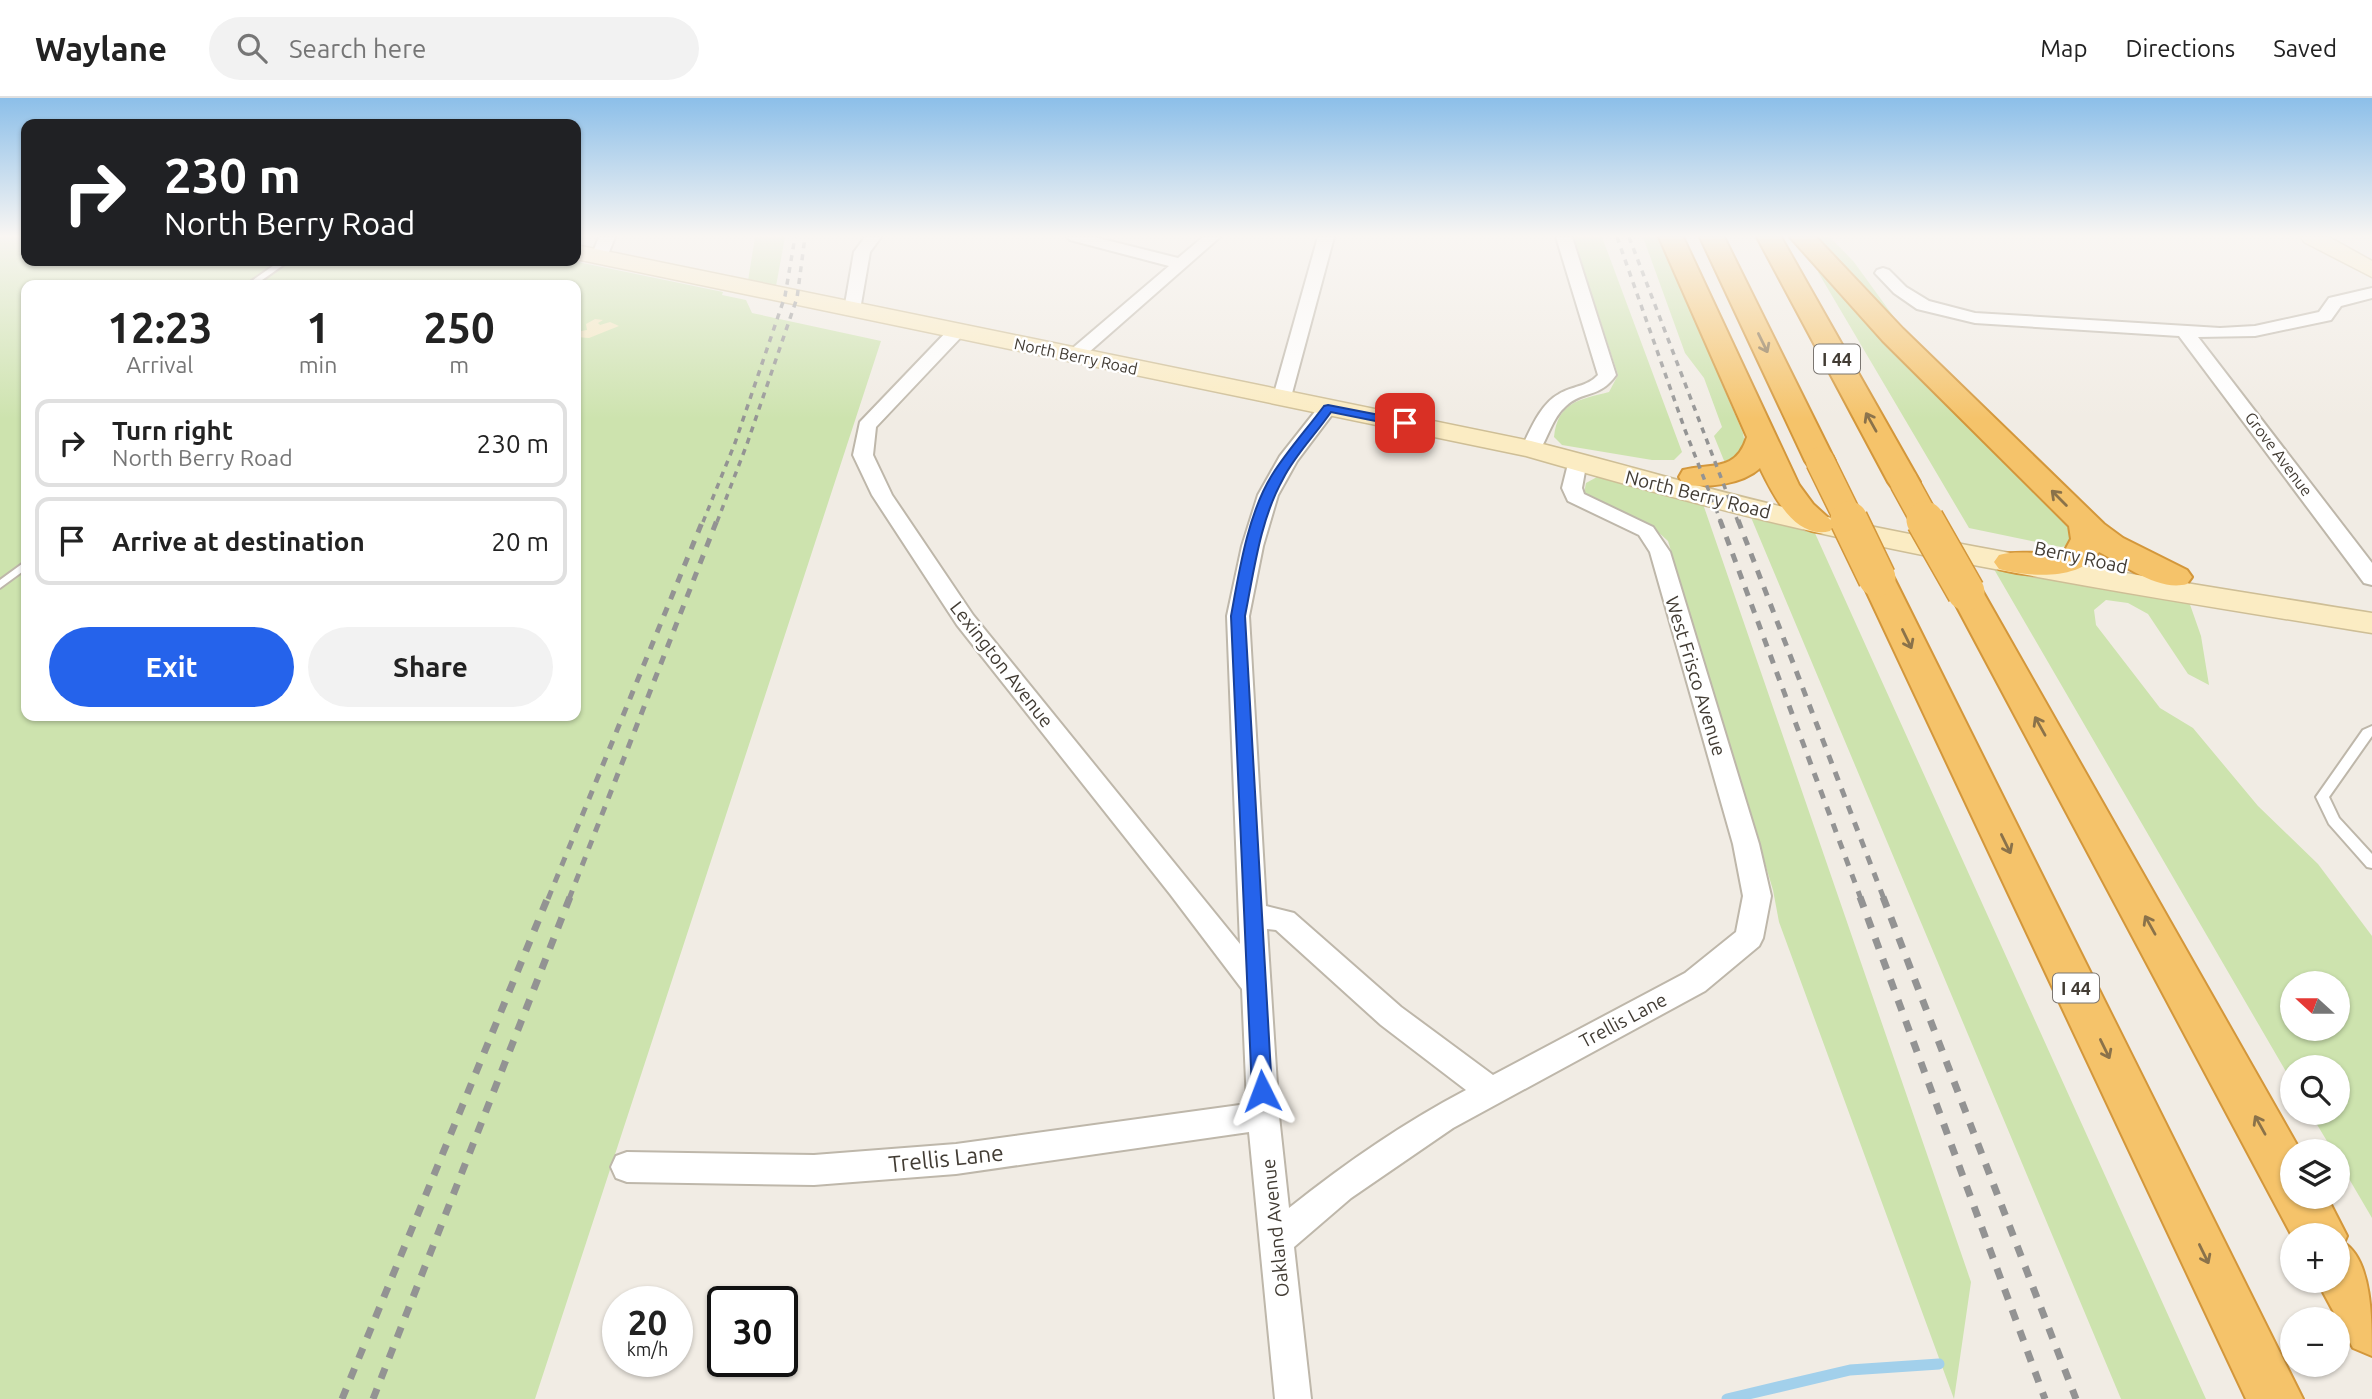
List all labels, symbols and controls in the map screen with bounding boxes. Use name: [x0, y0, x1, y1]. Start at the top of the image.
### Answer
search box: [209, 17, 699, 80]
icon: search: [233, 29, 271, 67]
text: Waylane: [35, 30, 167, 67]
text: Search here: [289, 34, 426, 63]
text: Map: [2040, 35, 2087, 62]
text: Directions: [2125, 35, 2235, 62]
text: Saved: [2273, 35, 2337, 62]
icon: right: [49, 147, 140, 238]
text: 230 m: [164, 147, 301, 202]
text: North Berry Road: [164, 205, 415, 241]
text: 12:23: [107, 304, 212, 351]
text: 1: [306, 304, 330, 351]
text: 250: [424, 304, 495, 351]
one-way arrow: [1756, 332, 1770, 353]
street label: North Berry Road: [1013, 334, 1139, 378]
road number: I 44: [1814, 344, 1860, 374]
text: Arrival: [126, 352, 193, 377]
text: min: [299, 352, 337, 377]
text: m: [449, 352, 469, 377]
pin: [1375, 393, 1435, 453]
icon: arrive: [1386, 404, 1424, 442]
street label: Grove Avenue: [2242, 409, 2316, 499]
one-way arrow: [1864, 412, 1877, 433]
text: Turn right: [112, 416, 233, 445]
icon: right: [53, 424, 91, 462]
text: 230 m: [477, 429, 549, 458]
text: North Berry Road: [112, 445, 293, 470]
street label: North Berry Road: [1623, 465, 1773, 523]
one-way arrow: [2050, 490, 2067, 507]
icon: arrive: [53, 522, 91, 560]
text: Arrive at destination: [112, 527, 365, 556]
text: 20 m: [491, 527, 549, 556]
street label: Berry Road: [2032, 536, 2130, 578]
street label: West Frisco Avenue: [1661, 593, 1731, 759]
street label: Lexington Avenue: [946, 597, 1058, 731]
button: Exit: [49, 627, 294, 707]
button: Share: [308, 627, 553, 707]
one-way arrow: [1901, 628, 1914, 649]
one-way arrow: [2033, 717, 2047, 737]
one-way arrow: [2000, 833, 2013, 854]
one-way arrow: [2143, 916, 2157, 936]
north arrow: [2280, 971, 2350, 1041]
map controls: [2280, 971, 2350, 1377]
road number: I 44: [2053, 974, 2099, 1002]
street label: Trellis Lane: [1576, 988, 1670, 1052]
one-way arrow: [2099, 1038, 2112, 1059]
position arrow: [1225, 1054, 1299, 1128]
button: search: [2280, 1055, 2350, 1125]
one-way arrow: [2252, 1115, 2266, 1135]
button: layers: [2280, 1139, 2350, 1209]
street label: Trellis Lane: [887, 1140, 1005, 1176]
street label: Oakland Avenue: [1257, 1158, 1293, 1298]
button: +: [2280, 1223, 2350, 1293]
one-way arrow: [2198, 1243, 2212, 1264]
speed limit sign: 30: [707, 1286, 798, 1377]
text: 20: [628, 1302, 667, 1342]
button: −: [2280, 1307, 2350, 1377]
text: km/h: [627, 1339, 668, 1359]

